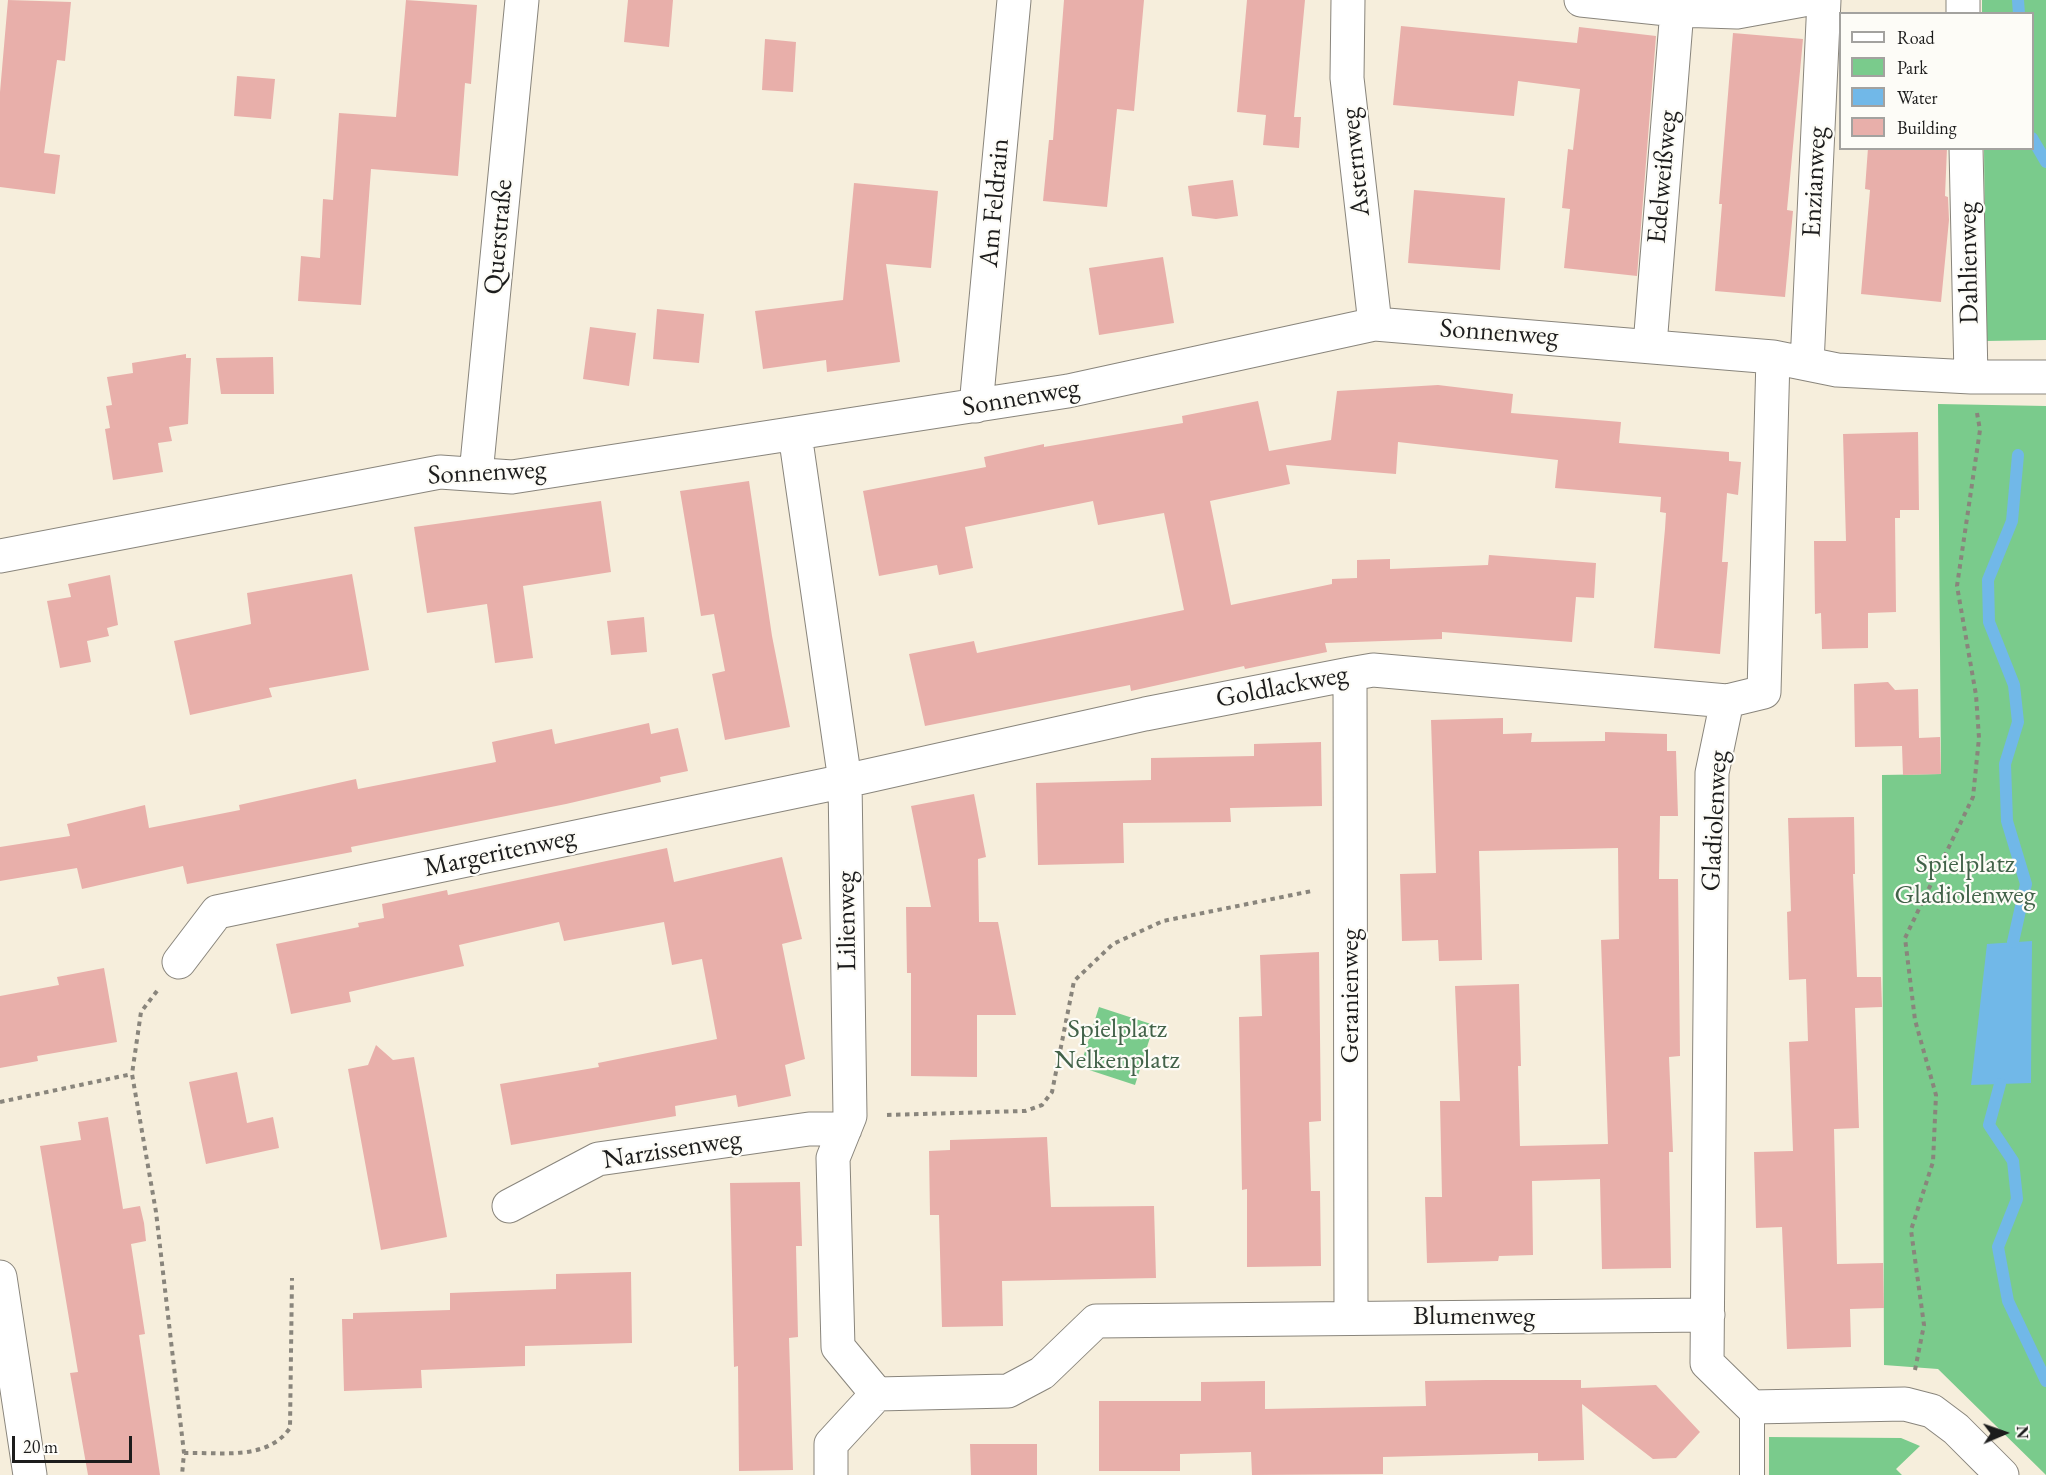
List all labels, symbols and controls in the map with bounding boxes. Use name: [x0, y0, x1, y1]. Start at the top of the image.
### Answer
legend: [1839, 12, 2034, 150]
text: Road: [1897, 26, 1935, 49]
text: Park: [1897, 56, 1928, 79]
text: Water: [1897, 86, 1938, 109]
street label: Asternweg: [1334, 106, 1378, 218]
street label: Edelweißweg: [1641, 109, 1685, 245]
text: Building: [1897, 116, 1957, 139]
street label: Enzianweg: [1796, 126, 1834, 238]
street label: Am Feldrain: [973, 137, 1017, 269]
street label: Querstraße: [478, 178, 520, 296]
street label: Dahlienweg: [1952, 202, 1986, 324]
street label: Sonnenweg: [1439, 313, 1559, 353]
street label: Sonnenweg: [960, 372, 1082, 424]
street label: Sonnenweg: [427, 454, 547, 492]
street label: Goldlackweg: [1213, 658, 1351, 716]
street label: Gladiolenweg: [1695, 750, 1735, 892]
street label: Margeritenweg: [421, 821, 579, 885]
park label: Spielplatz Gladiolenweg: [1895, 849, 2035, 912]
street label: Lilienweg: [830, 871, 864, 971]
street label: Geranienweg: [1335, 928, 1367, 1064]
park label: Spielplatz Nelkenplatz: [1054, 1014, 1180, 1077]
street label: Narzissenweg: [601, 1123, 743, 1177]
street label: Blumenweg: [1413, 1301, 1535, 1333]
north arrow: [1974, 1403, 2034, 1463]
scale bar: [15, 1424, 135, 1462]
text: N: [2012, 1426, 2033, 1439]
text: 20 m: [23, 1435, 58, 1458]

